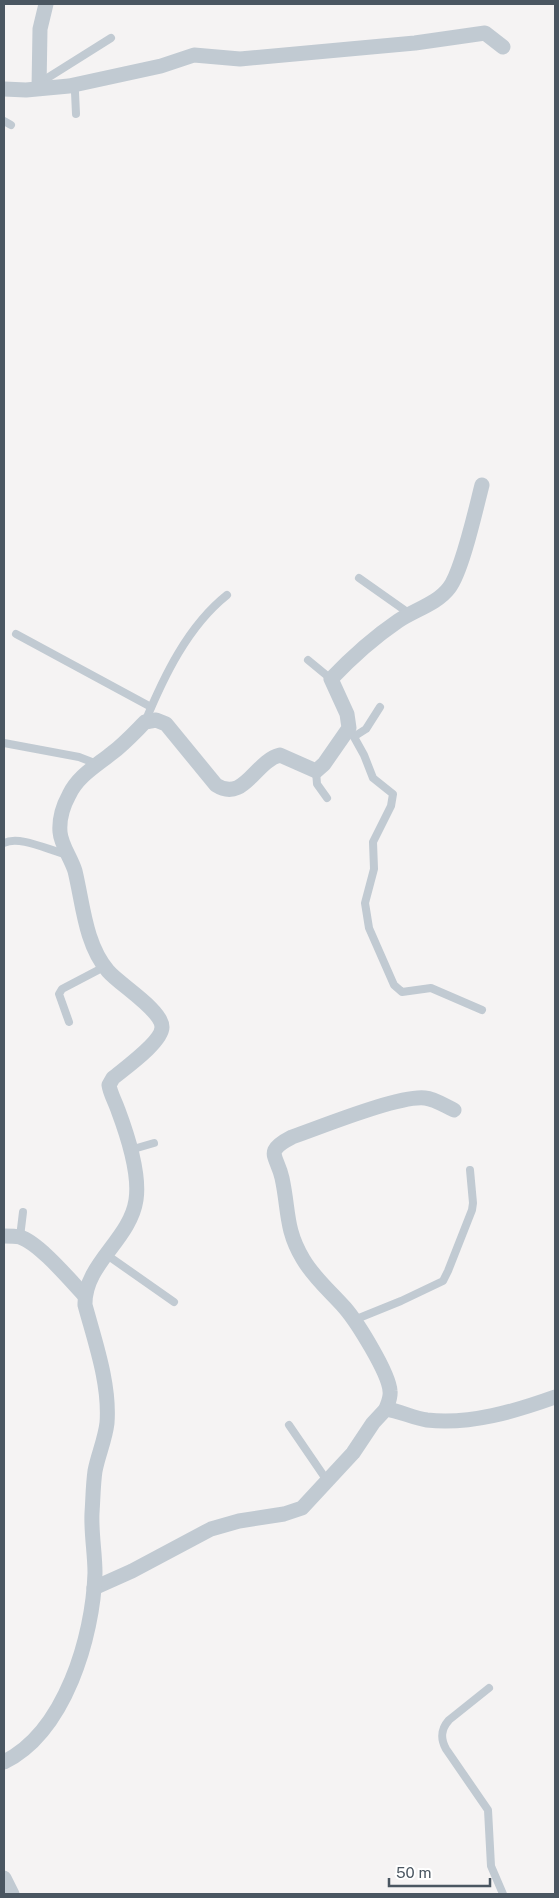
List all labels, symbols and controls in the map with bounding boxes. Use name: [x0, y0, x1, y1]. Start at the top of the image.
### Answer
scale bar: [389, 1856, 490, 1888]
text: 50 m: [396, 1864, 431, 1881]

